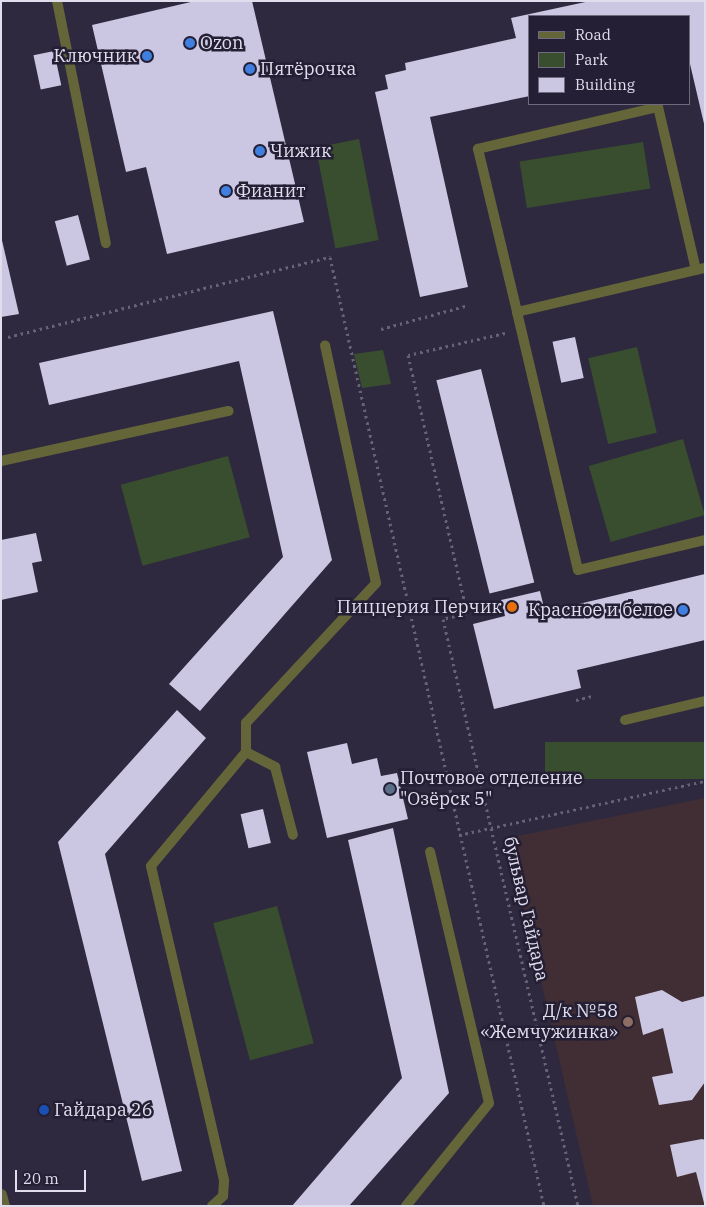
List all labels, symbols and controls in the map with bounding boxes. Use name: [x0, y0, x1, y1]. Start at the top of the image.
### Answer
legend: [528, 15, 691, 105]
text: Road: [575, 25, 611, 44]
place label: Ozon: [200, 32, 244, 54]
marker: Ozon: [184, 37, 196, 49]
place label: Ключник: [53, 45, 137, 67]
marker: Ключник: [141, 50, 153, 62]
text: Park: [575, 50, 608, 69]
place label: Пятёрочка: [260, 58, 356, 80]
marker: Пятёрочка: [244, 63, 256, 75]
text: Building: [575, 75, 635, 94]
place label: Чижик: [270, 140, 332, 162]
marker: Чижик: [254, 145, 266, 157]
place label: Фианит: [236, 180, 306, 202]
marker: Фианит: [220, 185, 232, 197]
place label: Пиццерия Перчик: [337, 596, 502, 618]
place label: Красное и белое: [528, 599, 673, 621]
marker: Пиццерия Перчик: [506, 601, 518, 613]
marker: Красное и белое: [677, 604, 689, 616]
place label: Почтовое отделение "Озёрск 5": [400, 768, 583, 811]
marker: Почтовое отделение "Озёрск 5": [384, 783, 396, 795]
street label: бульвар Гайдара: [499, 835, 553, 983]
place label: Д/к №58 «Жемчужинка»: [481, 1001, 618, 1044]
marker: Д/к №58 «Жемчужинка»: [622, 1016, 634, 1028]
place label: Гайдара 26: [54, 1099, 153, 1121]
marker: Гайдара 26: [38, 1104, 50, 1116]
scale bar: [18, 1160, 89, 1192]
text: 20 m: [23, 1169, 59, 1188]

